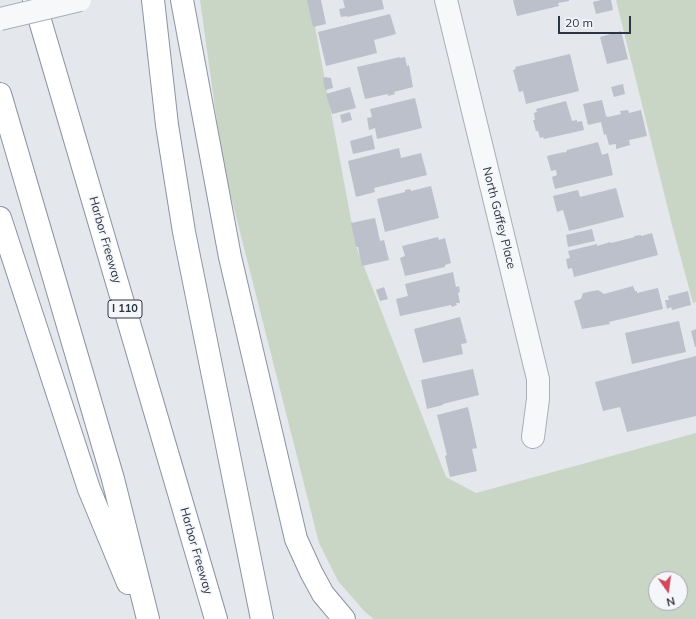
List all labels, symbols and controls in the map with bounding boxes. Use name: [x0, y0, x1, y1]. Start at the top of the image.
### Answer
scale bar: [560, 8, 633, 34]
text: 20 m: [565, 15, 593, 30]
street label: North Gaffey Place: [479, 165, 519, 271]
street label: Harbor Freeway: [86, 195, 124, 285]
road number: I 110: [108, 300, 142, 318]
street label: Harbor Freeway: [177, 506, 215, 596]
north arrow: [648, 571, 688, 611]
text: N: [665, 594, 676, 609]

